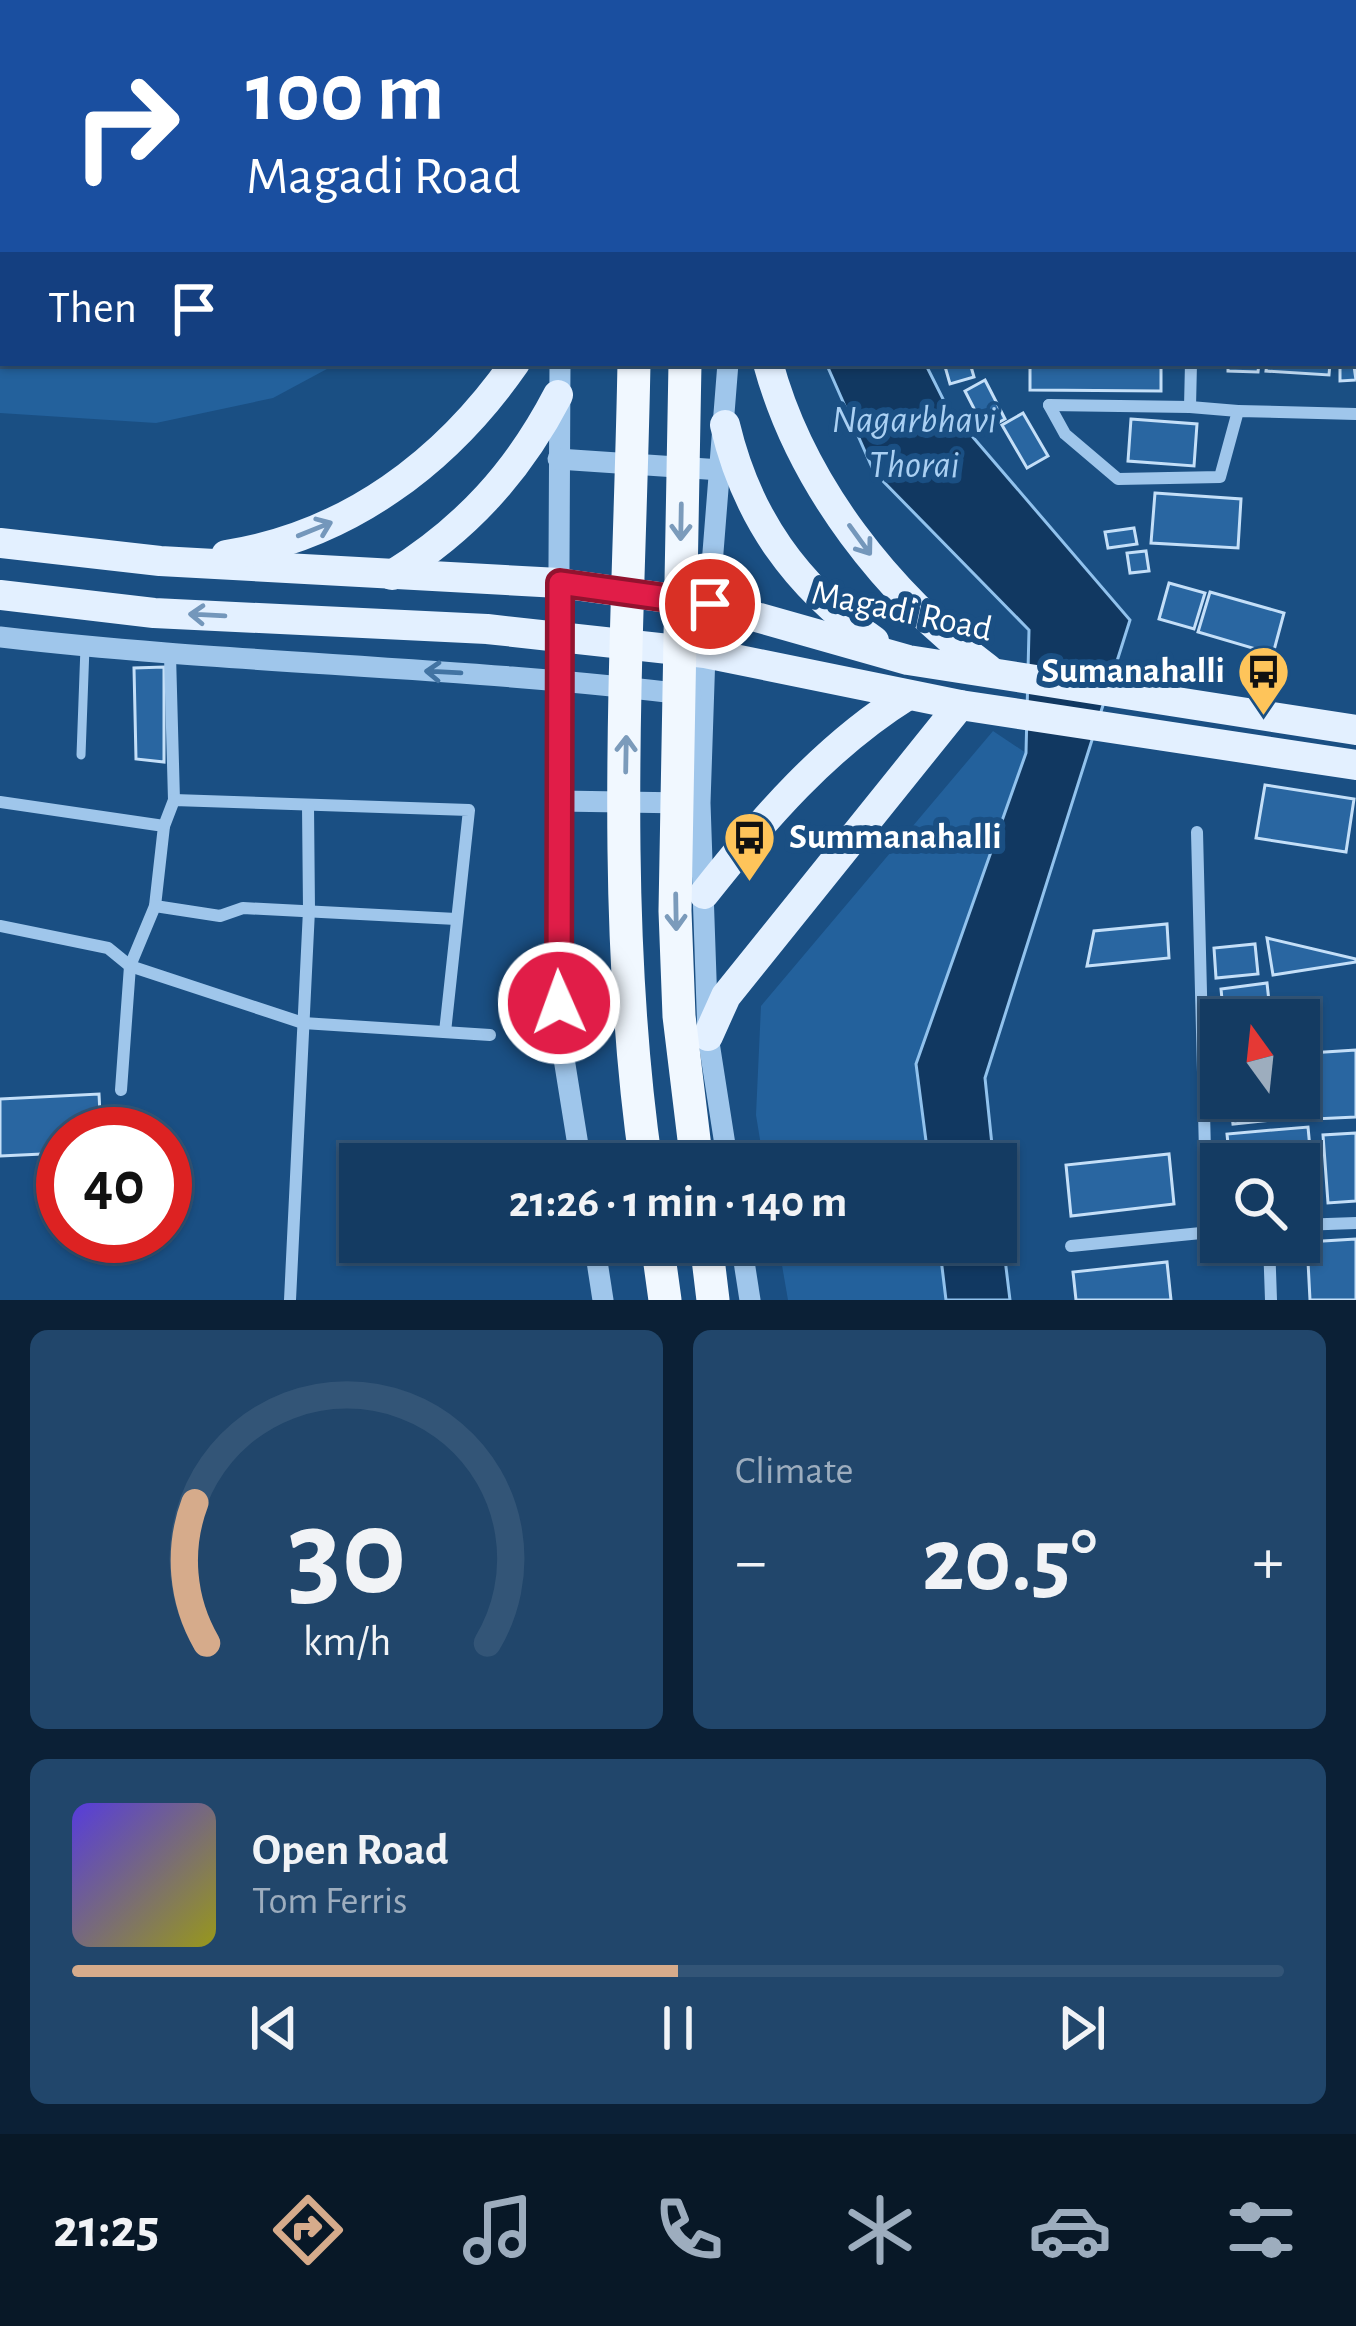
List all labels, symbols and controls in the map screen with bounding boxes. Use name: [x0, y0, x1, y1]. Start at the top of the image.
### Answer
icon: right: [48, 48, 204, 204]
text: 100 m: [246, 52, 444, 136]
text: Magadi Road: [246, 150, 521, 204]
icon: arrive: [161, 276, 227, 342]
text: Then: [48, 286, 137, 331]
water label: Nagarbhavi Thorai: [831, 401, 997, 485]
one-way arrow: [670, 502, 692, 541]
one-way arrow: [295, 517, 332, 538]
one-way arrow: [846, 523, 872, 556]
pin: [659, 553, 761, 655]
icon: arrive: [677, 571, 743, 637]
street label: Magadi Road: [809, 574, 995, 648]
one-way arrow: [188, 603, 227, 626]
bus stop icon: Sumanahalli: [1236, 643, 1292, 717]
place label: Sumanahalli: [1041, 653, 1225, 689]
one-way arrow: [424, 660, 463, 683]
one-way arrow: [615, 735, 637, 774]
bus stop icon: Summanahalli: [722, 809, 778, 883]
place label: Summanahalli: [789, 819, 1002, 855]
one-way arrow: [664, 892, 687, 931]
position arrow: [496, 940, 622, 1066]
north arrow: [1200, 999, 1320, 1119]
map controls: [1200, 999, 1320, 1263]
speed limit sign: 40: [36, 1107, 192, 1263]
button: search: [1200, 1143, 1320, 1263]
text: 21:26 · 1 min · 140 m: [509, 1180, 847, 1225]
text: Climate: [735, 1452, 853, 1491]
text: 30: [287, 1492, 406, 1617]
text: 20.5°: [922, 1517, 1097, 1607]
text: −: [735, 1529, 767, 1595]
text: +: [1252, 1529, 1284, 1595]
text: km/h: [302, 1620, 391, 1663]
text: Open Road: [252, 1828, 449, 1873]
text: Tom Ferris: [252, 1882, 408, 1921]
icon: previous: [241, 1995, 307, 2061]
icon: pause: [645, 1995, 711, 2061]
icon: next: [1049, 1995, 1115, 2061]
icon: directions: [266, 2188, 350, 2272]
icon: music: [456, 2188, 540, 2272]
icon: phone: [647, 2188, 731, 2272]
icon: climate: [838, 2188, 922, 2272]
icon: car: [1028, 2188, 1112, 2272]
icon: filters: [1219, 2188, 1303, 2272]
text: 21:25: [53, 2203, 159, 2257]

